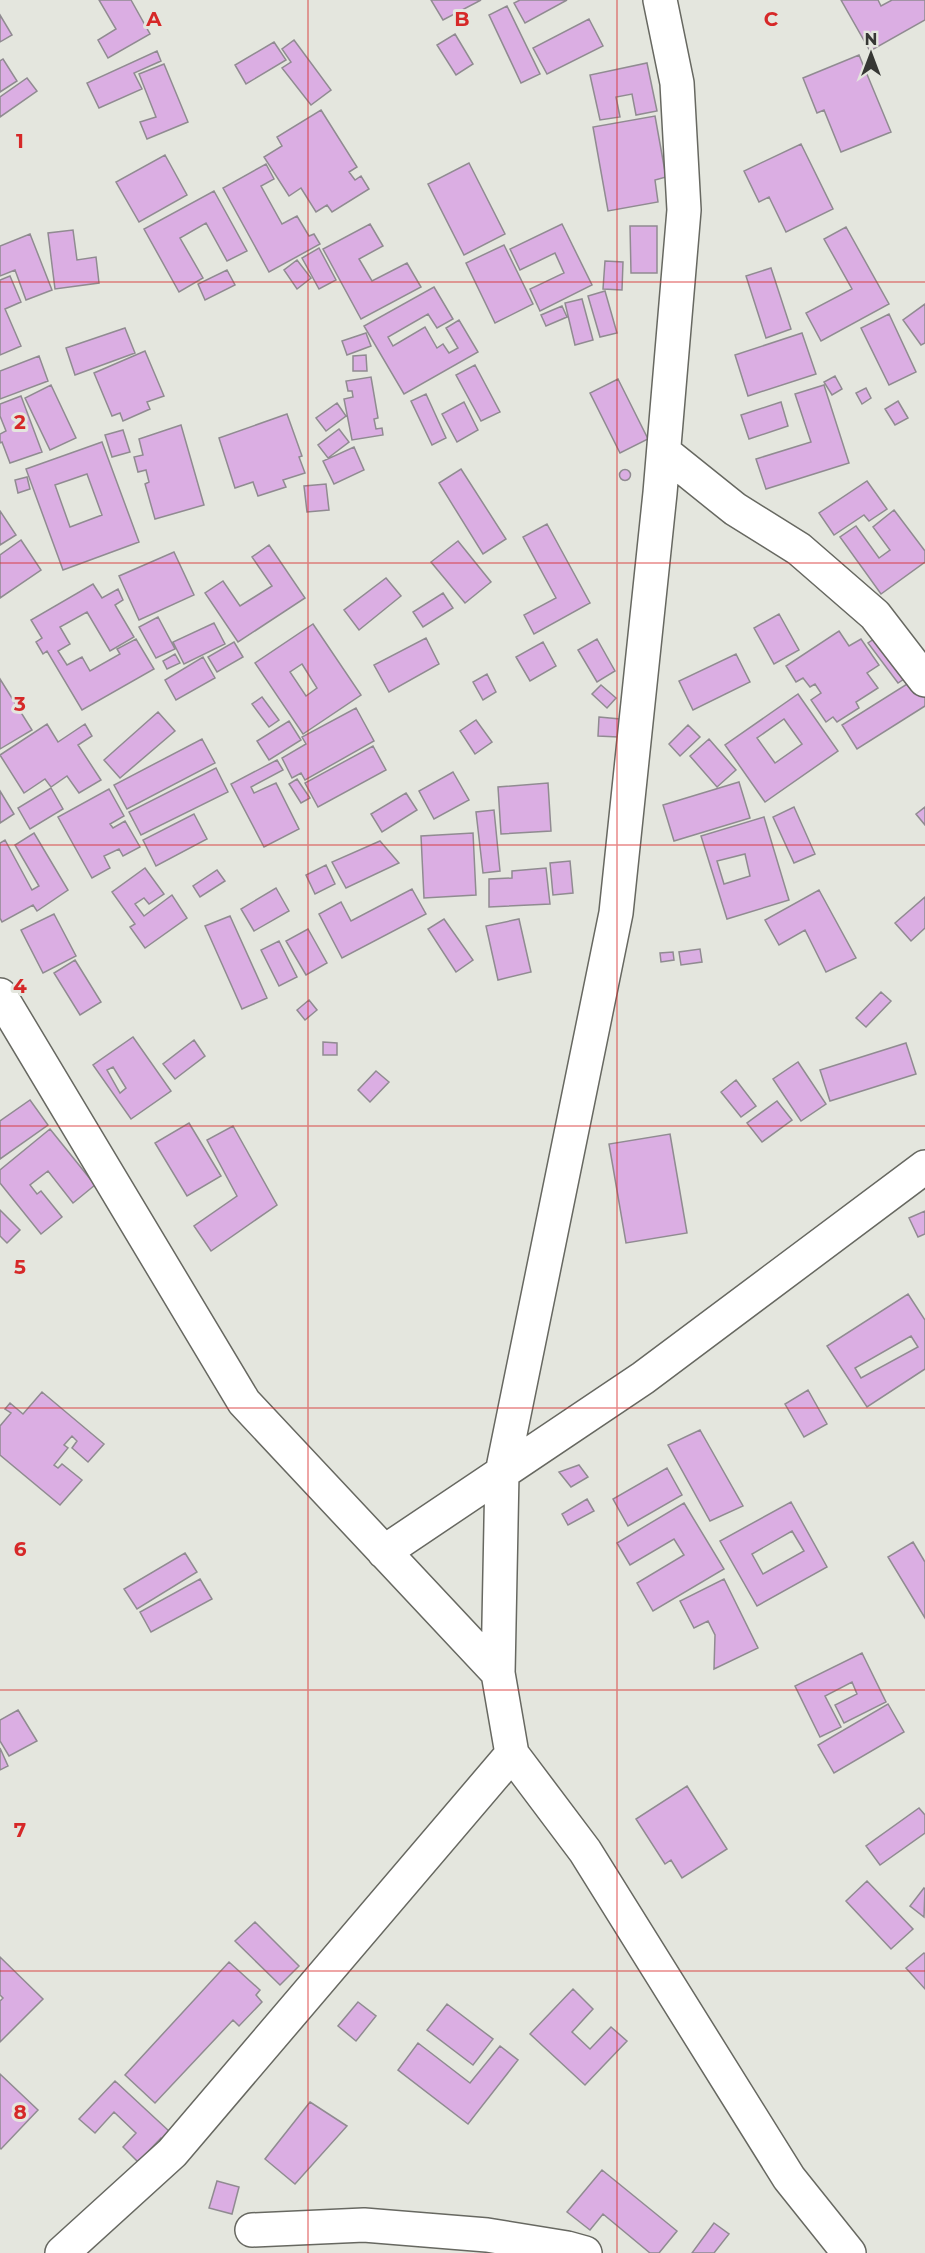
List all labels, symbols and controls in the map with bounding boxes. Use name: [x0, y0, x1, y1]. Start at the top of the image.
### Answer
text: A: [145, 7, 162, 31]
text: B: [454, 7, 470, 31]
text: C: [764, 7, 779, 31]
north arrow: [841, 24, 901, 84]
text: N: [865, 30, 877, 49]
text: 1: [16, 129, 24, 153]
text: 2: [14, 410, 26, 434]
text: 3: [13, 692, 26, 716]
text: 4: [13, 974, 27, 998]
text: 5: [14, 1255, 26, 1279]
text: 6: [14, 1537, 27, 1561]
text: 7: [14, 1818, 26, 1842]
text: 8: [13, 2100, 27, 2124]

